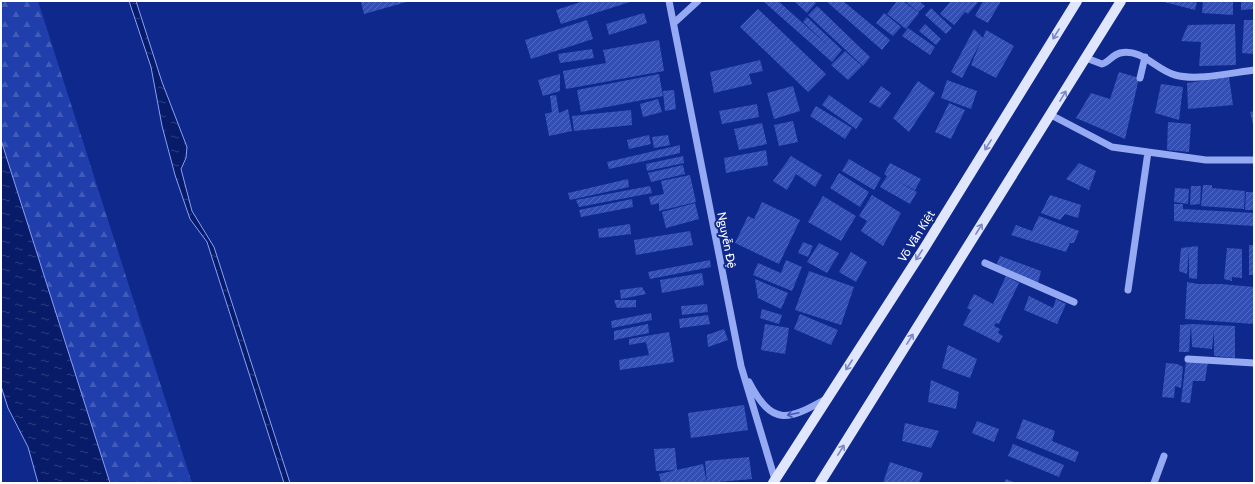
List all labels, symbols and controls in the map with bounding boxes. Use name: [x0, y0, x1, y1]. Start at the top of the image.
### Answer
one-way arrow: [1052, 28, 1060, 40]
one-way arrow: [1059, 91, 1067, 102]
one-way arrow: [984, 139, 992, 150]
street label: Võ Văn Kiệt: [894, 208, 938, 264]
street label: Nguyễn Đệ: [714, 211, 740, 269]
one-way arrow: [975, 223, 983, 235]
one-way arrow: [915, 249, 923, 261]
one-way arrow: [905, 334, 914, 345]
one-way arrow: [845, 359, 853, 371]
one-way arrow: [787, 410, 800, 418]
one-way arrow: [837, 445, 845, 456]

